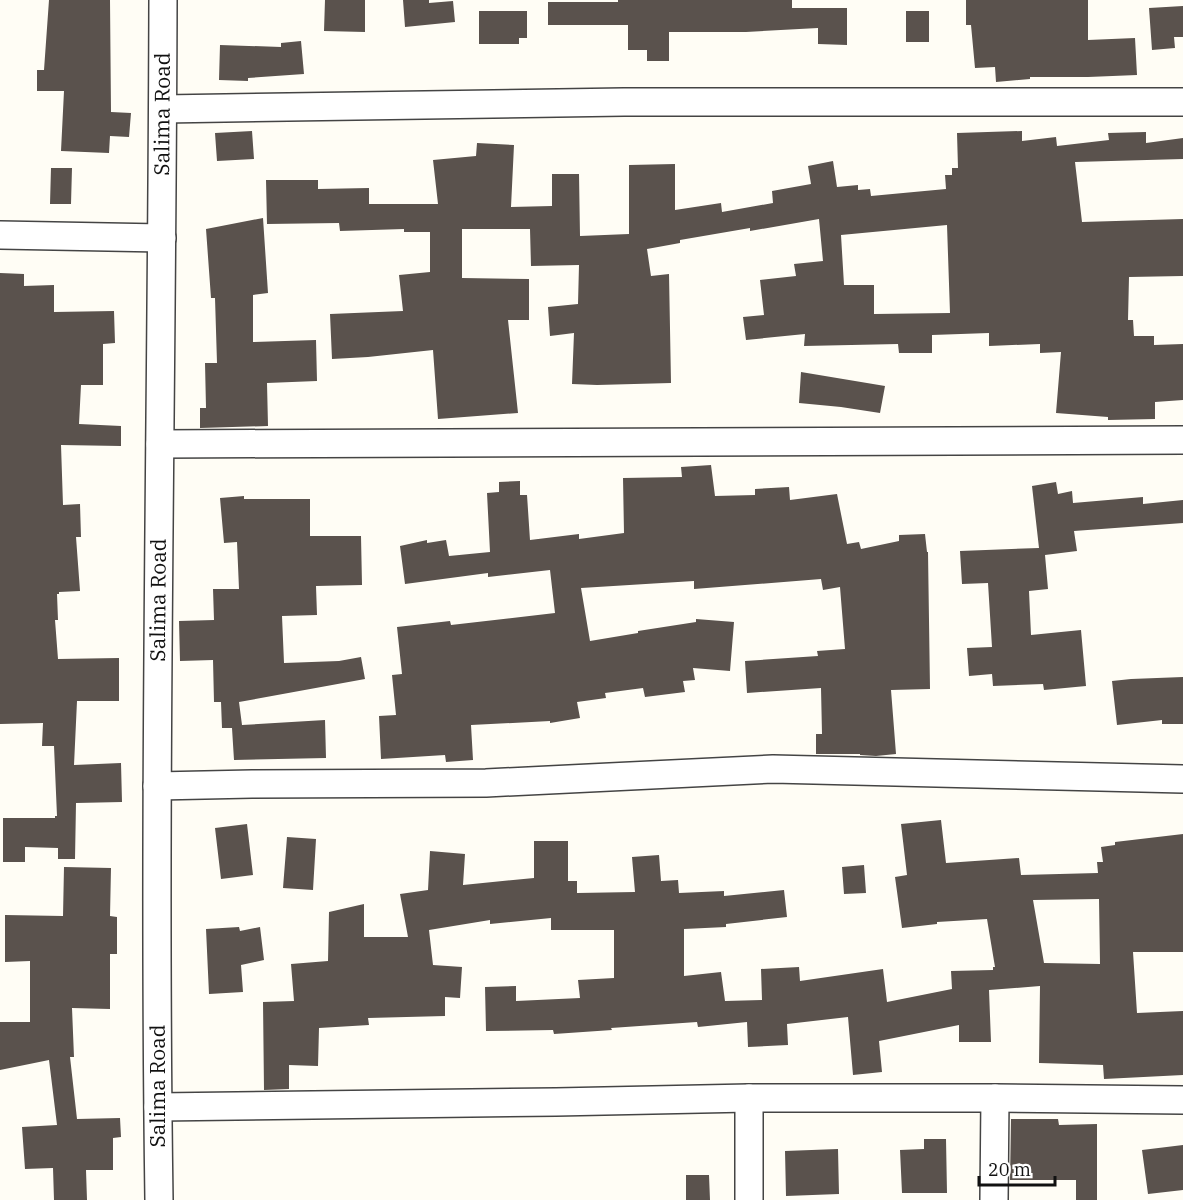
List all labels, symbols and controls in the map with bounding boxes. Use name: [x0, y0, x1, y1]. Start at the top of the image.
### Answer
street label: Salima Road: [147, 52, 176, 176]
street label: Salima Road: [143, 538, 172, 662]
street label: Salima Road: [143, 1024, 171, 1148]
scale bar: [979, 1149, 1056, 1187]
text: 20 m: [988, 1158, 1031, 1181]

